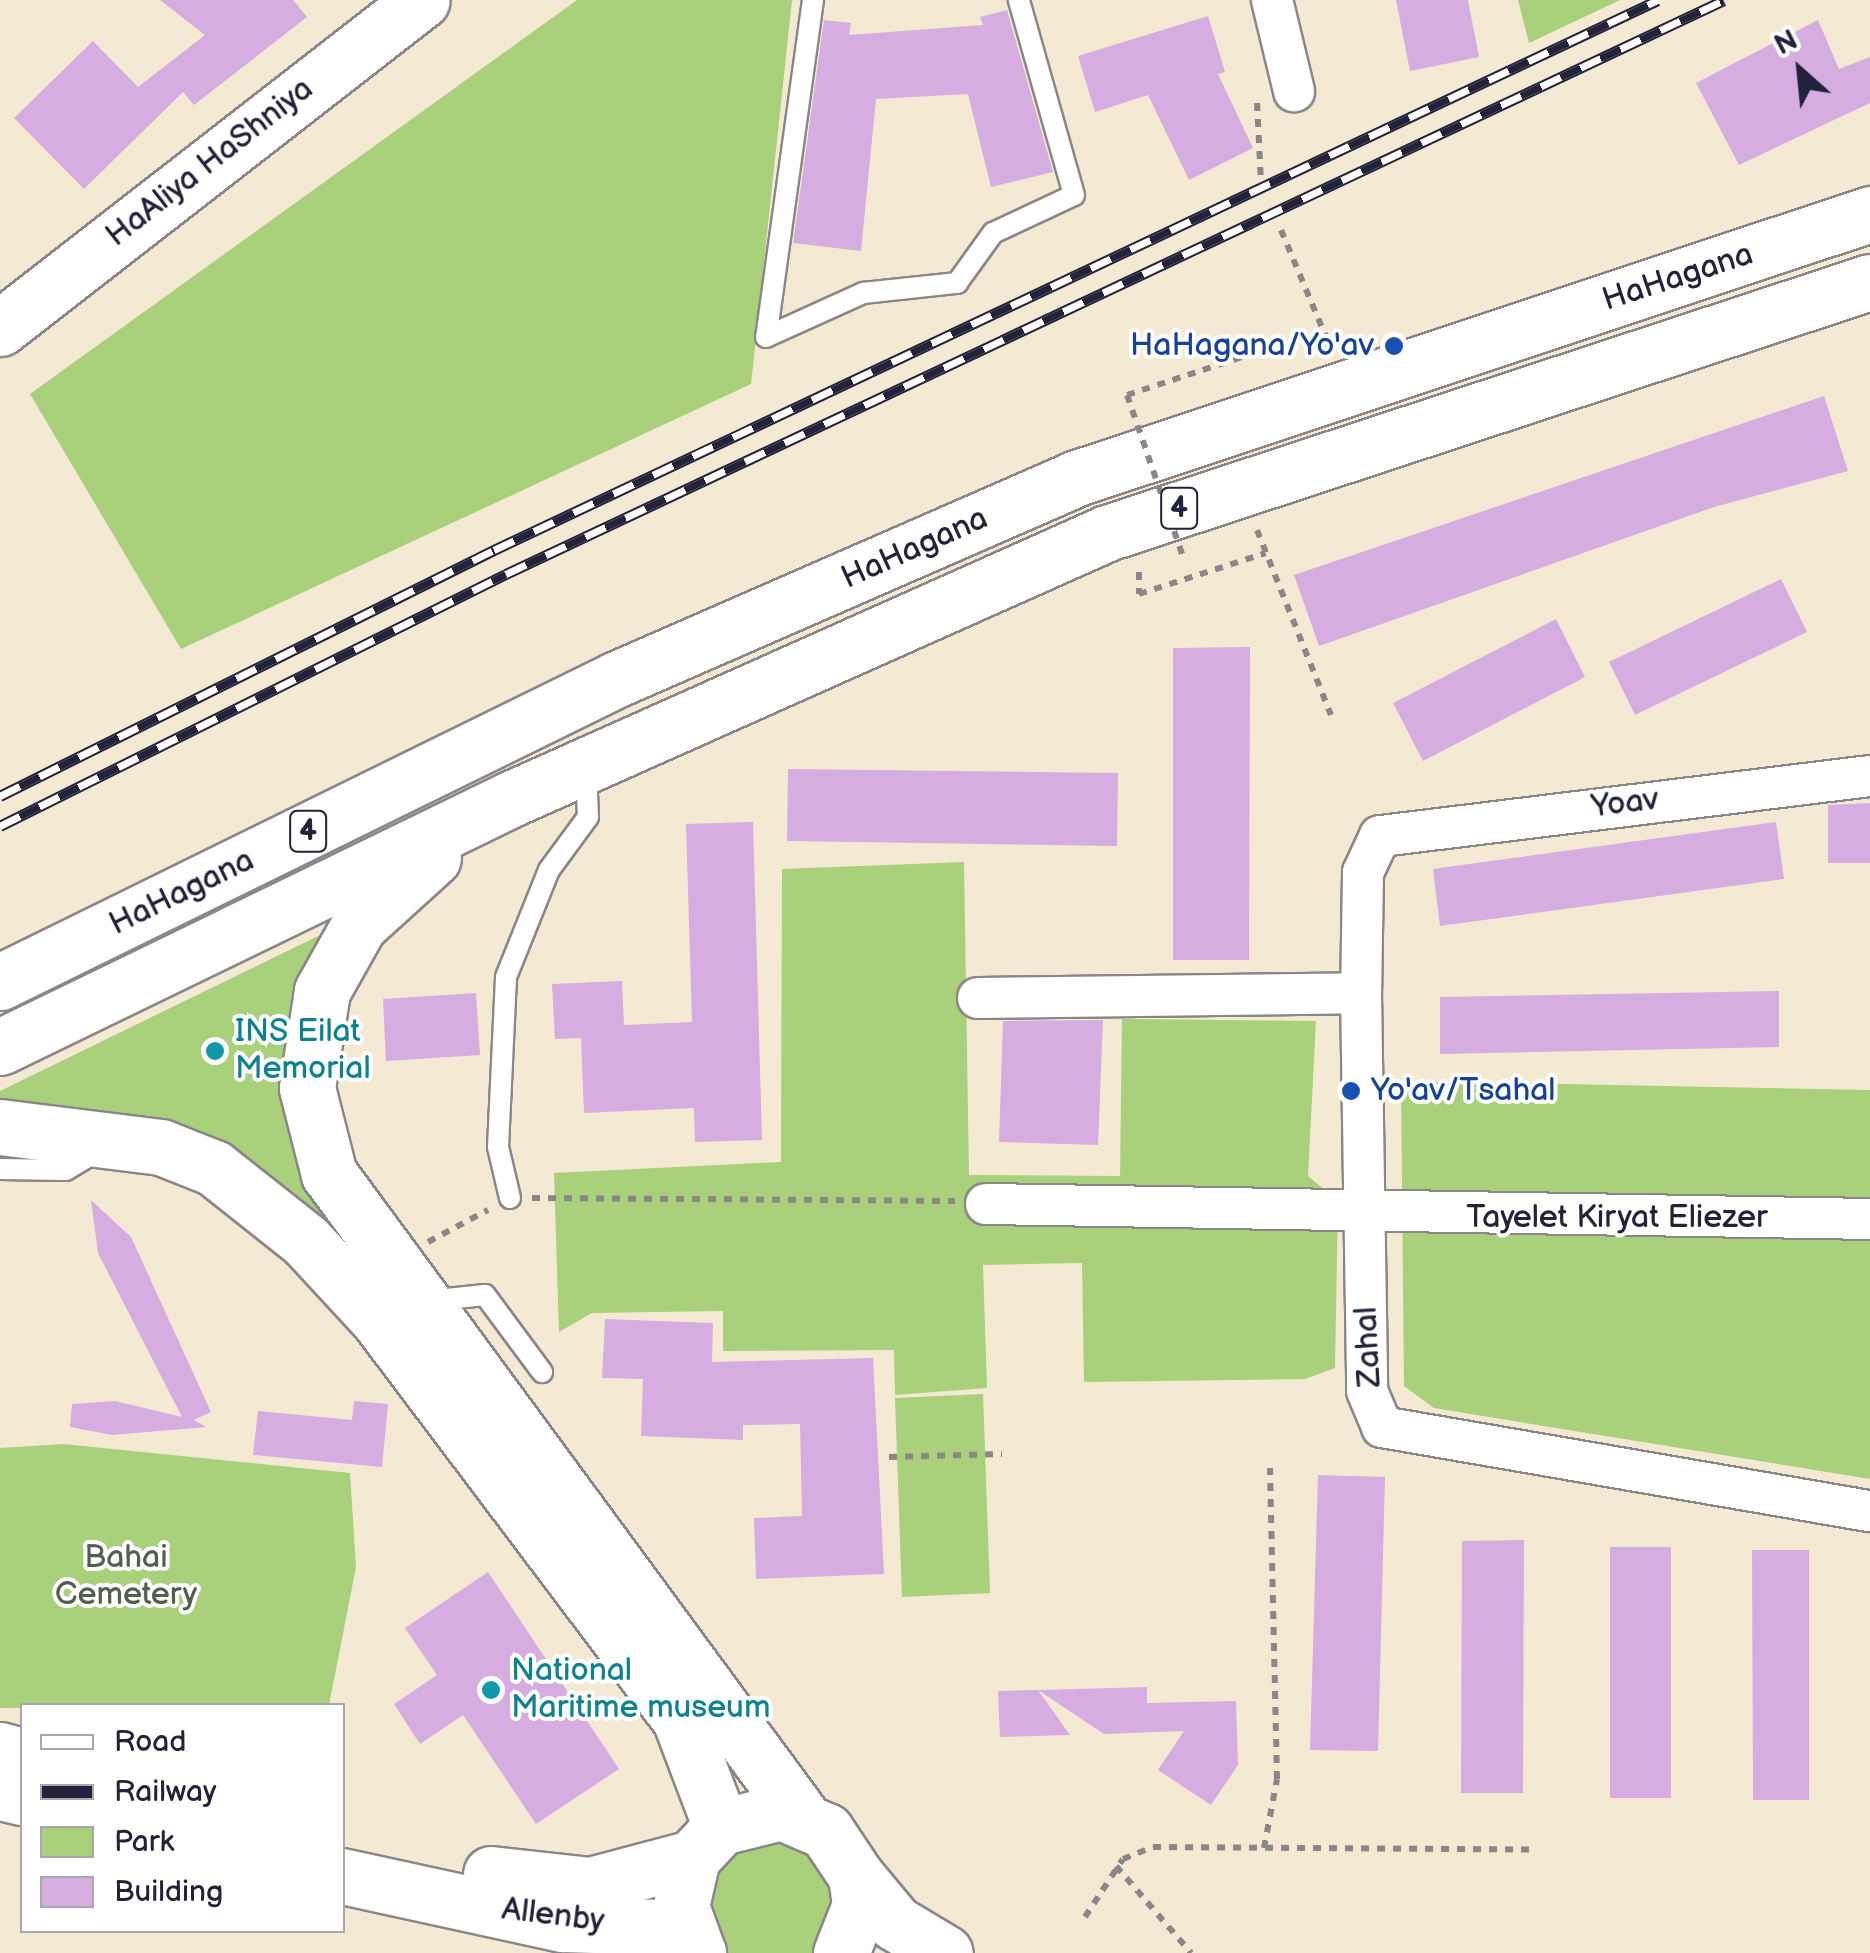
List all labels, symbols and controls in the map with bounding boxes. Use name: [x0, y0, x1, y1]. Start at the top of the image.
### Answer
north arrow: [1750, 20, 1850, 120]
text: N: [1769, 23, 1803, 62]
street label: HaAliya HaShniya: [99, 70, 321, 256]
street label: HaHagana: [1598, 236, 1758, 320]
place label: HaHagana/Yo'av: [1130, 327, 1374, 365]
marker: HaHagana/Yo'av: [1383, 335, 1405, 357]
road number: 4: [1159, 483, 1199, 533]
street label: HaHagana: [836, 500, 994, 598]
street label: Yoav: [1589, 781, 1661, 827]
road number: 4: [288, 806, 328, 856]
street label: HaHagana: [104, 842, 260, 944]
place label: INS Eilat Memorial: [235, 1014, 371, 1089]
marker: INS Eilat Memorial: [204, 1040, 226, 1062]
place label: Yo'av/Tsahal: [1371, 1072, 1555, 1110]
marker: Yo'av/Tsahal: [1340, 1080, 1362, 1102]
street label: Tayelet Kiryat Eliezer: [1466, 1199, 1768, 1237]
street label: Zahal: [1348, 1306, 1390, 1388]
park label: Bahai Cemetery: [55, 1540, 197, 1615]
place label: National Maritime museum: [511, 1653, 770, 1728]
marker: National Maritime museum: [480, 1679, 502, 1701]
legend: [20, 1703, 345, 1933]
text: Road: [114, 1724, 187, 1760]
text: Railway: [114, 1774, 216, 1810]
text: Park: [114, 1824, 174, 1860]
text: Building: [114, 1874, 223, 1910]
street label: Allenby: [500, 1891, 606, 1941]

